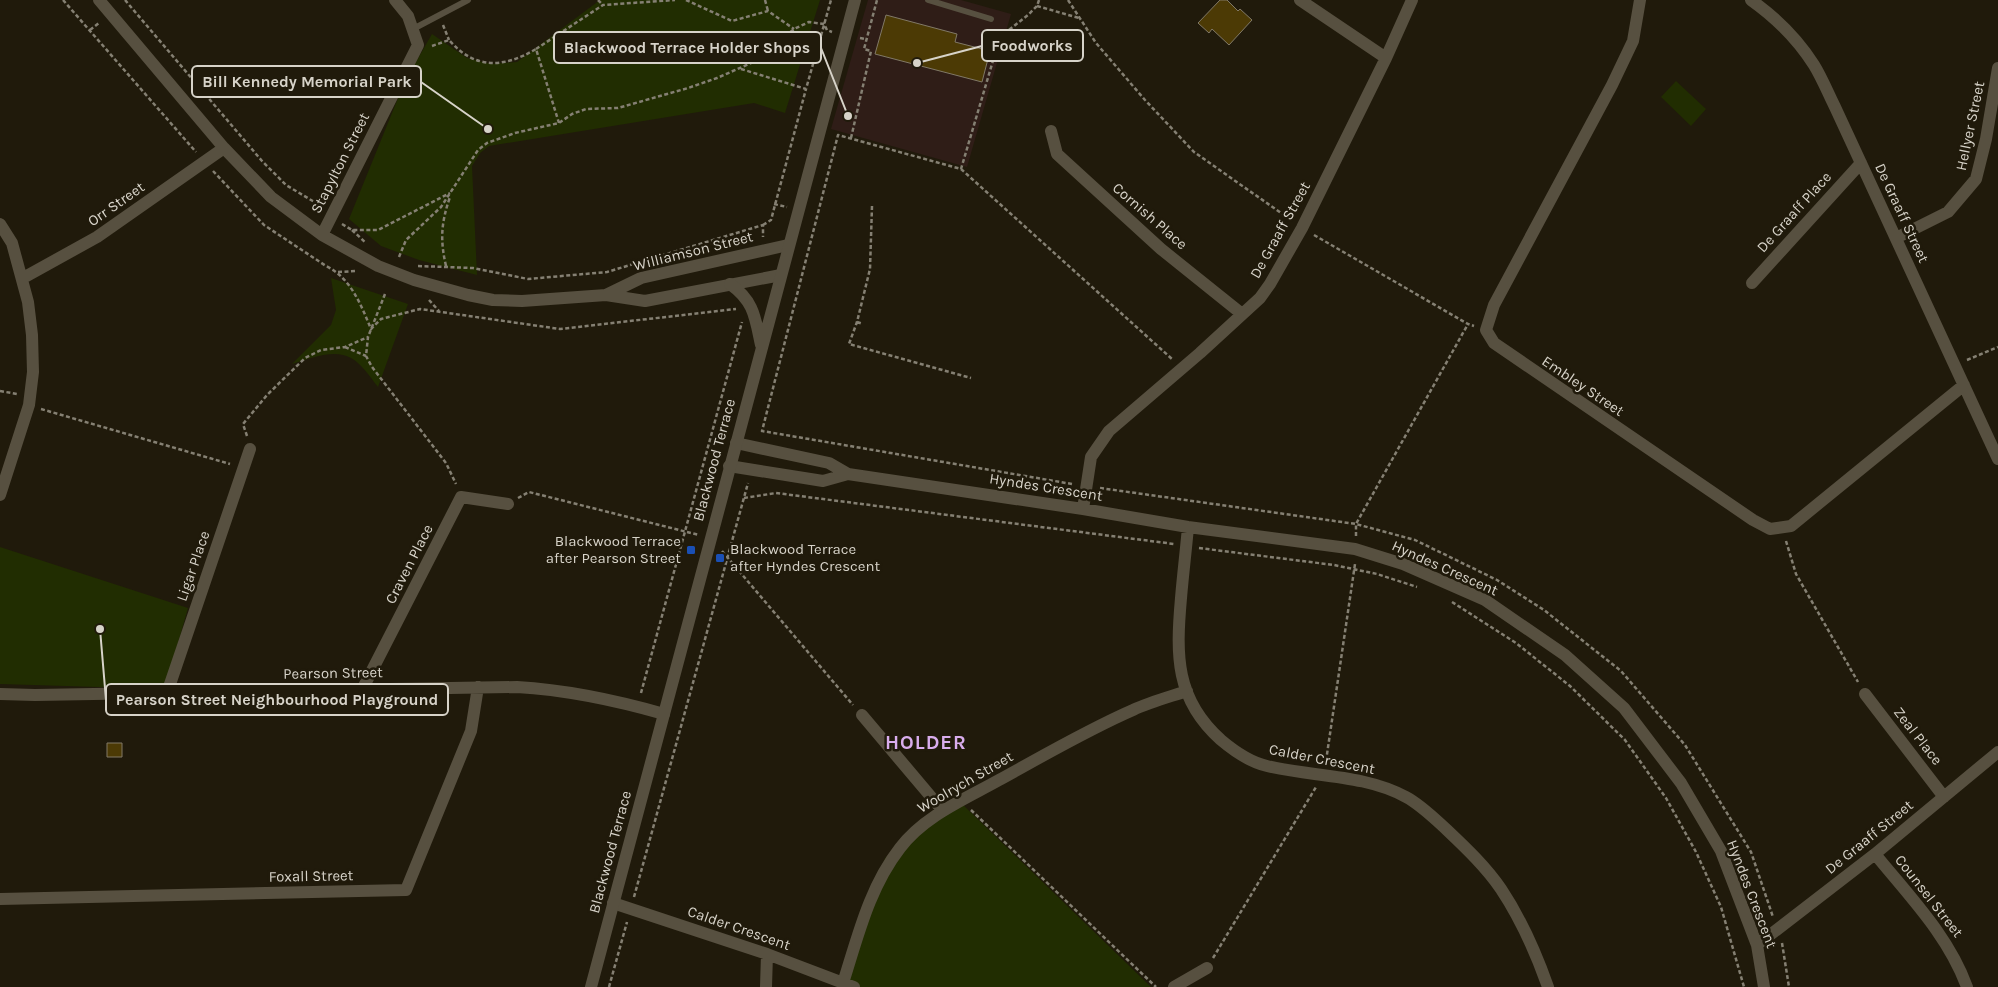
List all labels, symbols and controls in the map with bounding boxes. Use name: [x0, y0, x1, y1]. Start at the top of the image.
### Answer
callout: Foodworks: [982, 30, 1083, 61]
callout: Blackwood Terrace Holder Shops: [554, 32, 821, 63]
text: Foodworks: [991, 36, 1073, 55]
text: Blackwood Terrace Holder Shops: [564, 38, 810, 57]
callout: Bill Kennedy Memorial Park: [192, 66, 421, 97]
text: Bill Kennedy Memorial Park: [202, 72, 412, 91]
street label: Hellyer Street: [1952, 79, 1988, 172]
street label: Stapylton Street: [307, 109, 373, 216]
street label: De Graaff Street: [1871, 160, 1933, 266]
street label: De Graaff Place: [1753, 168, 1835, 256]
street label: Orr Street: [84, 178, 148, 230]
street label: De Graaff Street: [1246, 178, 1314, 281]
street label: Cornish Place: [1109, 179, 1191, 253]
street label: Williamson Street: [631, 227, 755, 275]
street label: Embley Street: [1539, 352, 1628, 420]
street label: Blackwood Terrace: [689, 397, 739, 523]
street label: Hyndes Crescent: [988, 469, 1104, 505]
street label: Craven Place: [381, 521, 437, 607]
street label: Ligar Place: [173, 528, 213, 604]
place label: Blackwood Terrace after Pearson Street: [546, 532, 681, 567]
street label: Hyndes Crescent: [1389, 537, 1501, 600]
place label: Blackwood Terrace after Hyndes Crescent: [730, 540, 881, 575]
marker: Blackwood Terrace after Pearson Street: [685, 544, 697, 556]
marker: Blackwood Terrace after Hyndes Crescent: [714, 552, 726, 564]
street label: Pearson Street: [283, 663, 383, 683]
callout: Pearson Street Neighbourhood Playground: [106, 684, 448, 715]
text: Pearson Street Neighbourhood Playground: [116, 690, 438, 709]
street label: Zeal Place: [1890, 703, 1946, 769]
district label: HOLDER: [885, 731, 967, 754]
street label: Calder Crescent: [1267, 740, 1377, 778]
street label: Woolrych Street: [914, 747, 1016, 817]
street label: Blackwood Terrace: [585, 789, 635, 915]
street label: De Graaff Street: [1821, 796, 1917, 878]
street label: Hyndes Crescent: [1723, 837, 1781, 951]
street label: Counsel Street: [1891, 851, 1967, 941]
street label: Foxall Street: [268, 866, 354, 886]
street label: Calder Crescent: [685, 902, 793, 954]

